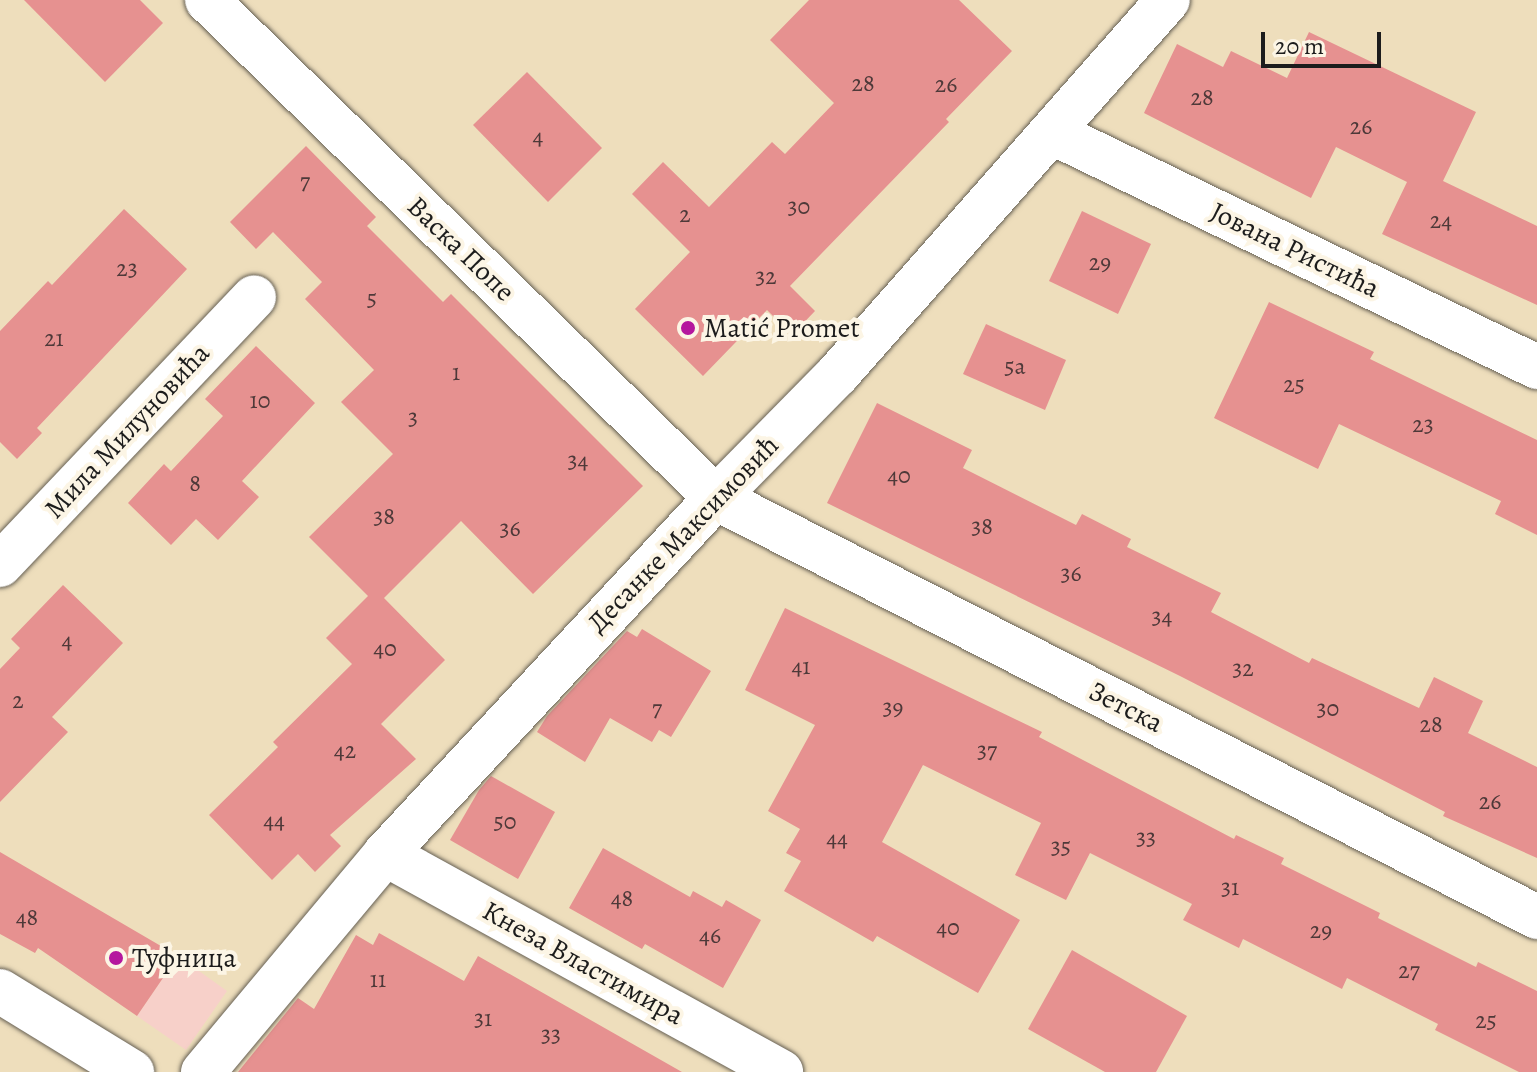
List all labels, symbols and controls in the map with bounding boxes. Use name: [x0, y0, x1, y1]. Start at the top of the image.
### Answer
scale bar: [1265, 16, 1385, 66]
text: 20 m: [1275, 30, 1324, 62]
house number: 28: [851, 70, 875, 98]
house number: 26: [935, 71, 957, 99]
house number: 28: [1190, 84, 1214, 112]
house number: 26: [1350, 113, 1372, 141]
house number: 4: [533, 123, 543, 151]
house number: 7: [300, 168, 310, 196]
street label: Васка Попе: [400, 190, 522, 308]
house number: 30: [788, 193, 810, 221]
street label: Јована Ристића: [1205, 195, 1385, 305]
house number: 2: [679, 201, 691, 229]
house number: 24: [1430, 207, 1452, 235]
house number: 29: [1089, 249, 1111, 277]
house number: 23: [116, 255, 138, 283]
house number: 32: [755, 263, 777, 291]
house number: 5: [367, 285, 377, 313]
place label: Matić Promet: [704, 311, 860, 345]
marker: Matić Promet: [679, 319, 697, 337]
house number: 21: [44, 325, 64, 353]
street label: Мила Милуновића: [37, 337, 217, 525]
house number: 5a: [1004, 353, 1026, 381]
house number: 1: [452, 359, 460, 387]
house number: 25: [1283, 371, 1305, 399]
house number: 10: [250, 387, 270, 415]
house number: 3: [408, 404, 418, 432]
house number: 23: [1412, 411, 1434, 439]
street label: Десанке Максимовић: [580, 429, 786, 639]
house number: 34: [568, 447, 588, 475]
house number: 40: [887, 462, 911, 490]
house number: 8: [189, 470, 201, 498]
house number: 38: [373, 503, 395, 531]
house number: 38: [971, 513, 993, 541]
house number: 36: [499, 515, 521, 543]
house number: 36: [1060, 560, 1082, 588]
house number: 34: [1152, 603, 1172, 631]
house number: 4: [62, 627, 72, 655]
house number: 40: [373, 635, 397, 663]
house number: 41: [791, 653, 811, 681]
house number: 32: [1232, 655, 1254, 683]
street label: Зетска: [1083, 674, 1169, 740]
house number: 2: [12, 687, 24, 715]
house number: 39: [883, 694, 903, 722]
house number: 7: [652, 695, 662, 723]
house number: 30: [1317, 695, 1339, 723]
house number: 28: [1419, 711, 1443, 739]
house number: 42: [334, 737, 356, 765]
house number: 37: [977, 737, 997, 765]
house number: 26: [1479, 788, 1501, 816]
house number: 44: [263, 807, 285, 835]
house number: 50: [493, 808, 517, 836]
house number: 33: [1136, 824, 1156, 852]
house number: 44: [826, 825, 848, 853]
house number: 35: [1051, 833, 1071, 861]
house number: 31: [1221, 874, 1239, 902]
house number: 48: [611, 885, 633, 913]
street label: Кнеза Властимира: [477, 894, 689, 1032]
house number: 48: [16, 904, 38, 932]
house number: 40: [936, 914, 960, 942]
house number: 29: [1310, 917, 1332, 945]
house number: 46: [699, 922, 721, 950]
place label: Туфница: [132, 941, 236, 975]
marker: Туфница: [107, 949, 125, 967]
house number: 27: [1398, 957, 1420, 985]
house number: 11: [370, 966, 386, 994]
house number: 31: [474, 1005, 492, 1033]
house number: 25: [1475, 1007, 1497, 1035]
house number: 33: [541, 1021, 561, 1049]

